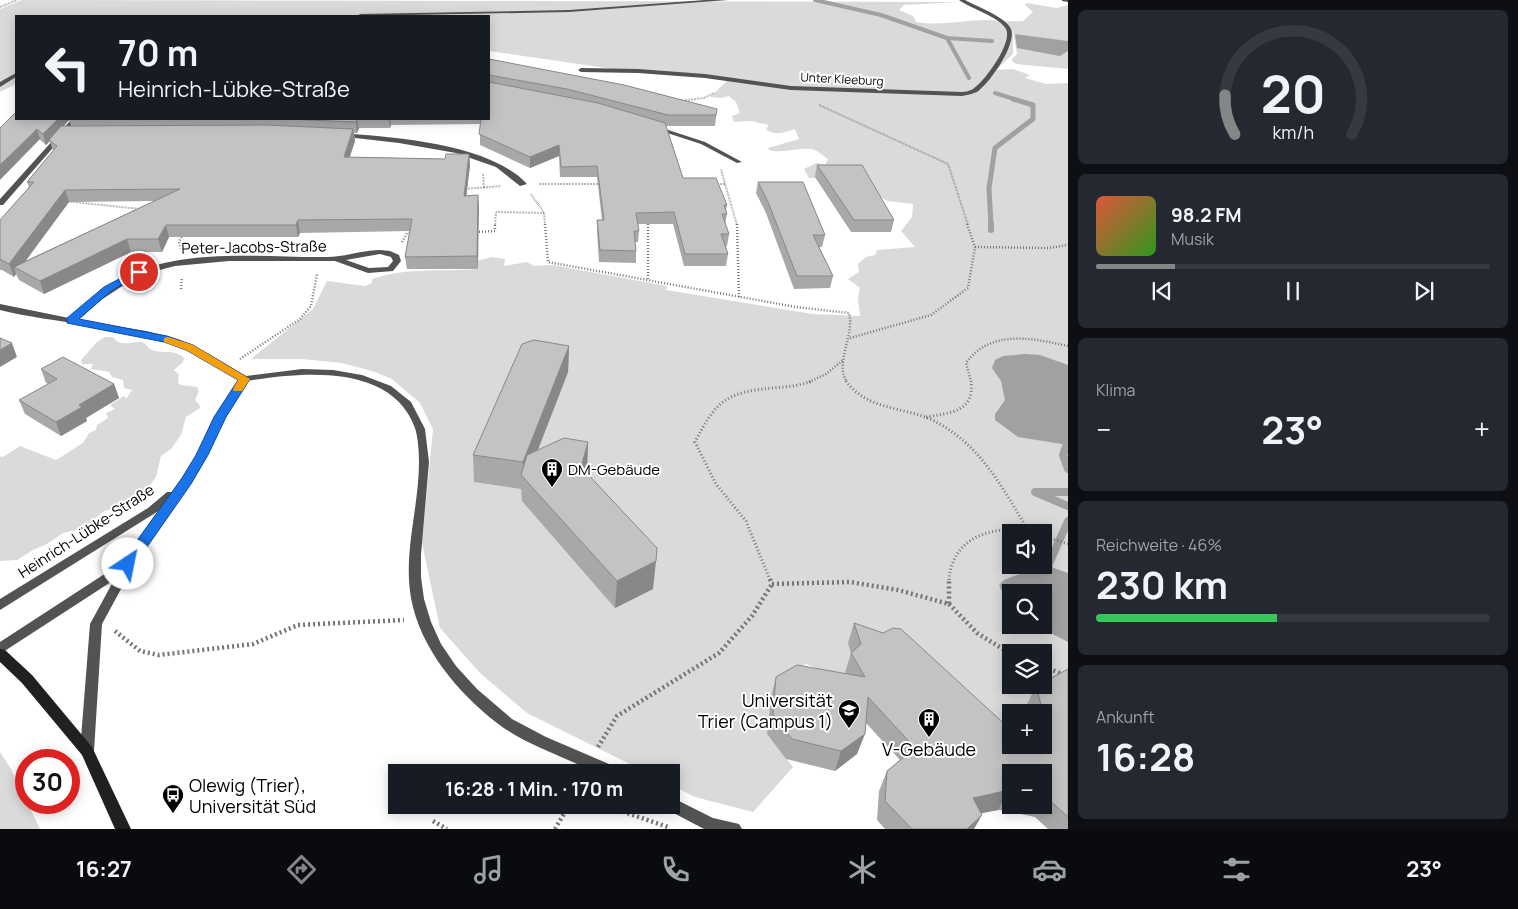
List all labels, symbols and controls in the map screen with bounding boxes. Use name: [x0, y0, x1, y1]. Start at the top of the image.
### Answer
text: 70 m: [118, 29, 198, 77]
icon: left: [35, 35, 100, 100]
text: 20: [1260, 58, 1326, 129]
street label: Unter Kleeburg: [800, 68, 884, 90]
text: Heinrich-Lübke-Straße: [118, 74, 350, 104]
text: km/h: [1272, 120, 1314, 144]
text: 98.2 FM: [1171, 202, 1242, 228]
text: Musik: [1171, 228, 1214, 250]
street label: Peter-Jacobs-Straße: [181, 235, 327, 259]
pin: [118, 251, 160, 293]
icon: arrive: [125, 258, 153, 286]
icon: previous: [1148, 277, 1176, 305]
icon: pause: [1279, 277, 1307, 305]
icon: next: [1410, 277, 1438, 305]
text: Klima: [1096, 379, 1135, 401]
text: 23°: [1262, 403, 1323, 455]
text: −: [1096, 410, 1111, 448]
text: +: [1474, 410, 1490, 448]
building icon: DM-Gebäude: [540, 457, 564, 488]
place label: DM-Gebäude: [568, 459, 660, 480]
street label: Heinrich-Lübke-Straße: [14, 479, 158, 583]
map controls: [1002, 524, 1052, 814]
button: sound: [1002, 524, 1052, 574]
text: Reichweite · 46%: [1096, 534, 1222, 556]
position arrow: [101, 537, 153, 589]
text: 230 km: [1096, 558, 1228, 610]
button: search: [1002, 584, 1052, 634]
button: layers: [1002, 644, 1052, 694]
place label: Universität Trier (Campus 1): [698, 688, 833, 733]
school or university icon: Universität Trier (Campus 1): [837, 698, 861, 729]
button: +: [1002, 704, 1052, 754]
text: Ankunft: [1096, 706, 1155, 728]
building icon: V-Gebäude: [917, 707, 941, 738]
text: 16:28: [1096, 730, 1195, 782]
place label: V-Gebäude: [882, 737, 976, 761]
speed limit sign: 30: [15, 749, 80, 814]
button: −: [1002, 764, 1052, 814]
place label: Olewig (Trier), Universität Süd: [189, 773, 316, 818]
text: 16:28 · 1 Min. · 170 m: [445, 776, 623, 802]
bus stop icon: Olewig (Trier), Universität Süd: [161, 783, 185, 814]
icon: directions: [284, 852, 319, 887]
icon: music: [471, 852, 506, 887]
icon: phone: [658, 852, 693, 887]
icon: climate: [845, 852, 880, 887]
icon: car: [1032, 852, 1067, 887]
icon: filters: [1219, 852, 1254, 887]
text: 16:27: [76, 854, 132, 884]
text: 23°: [1406, 854, 1442, 884]

